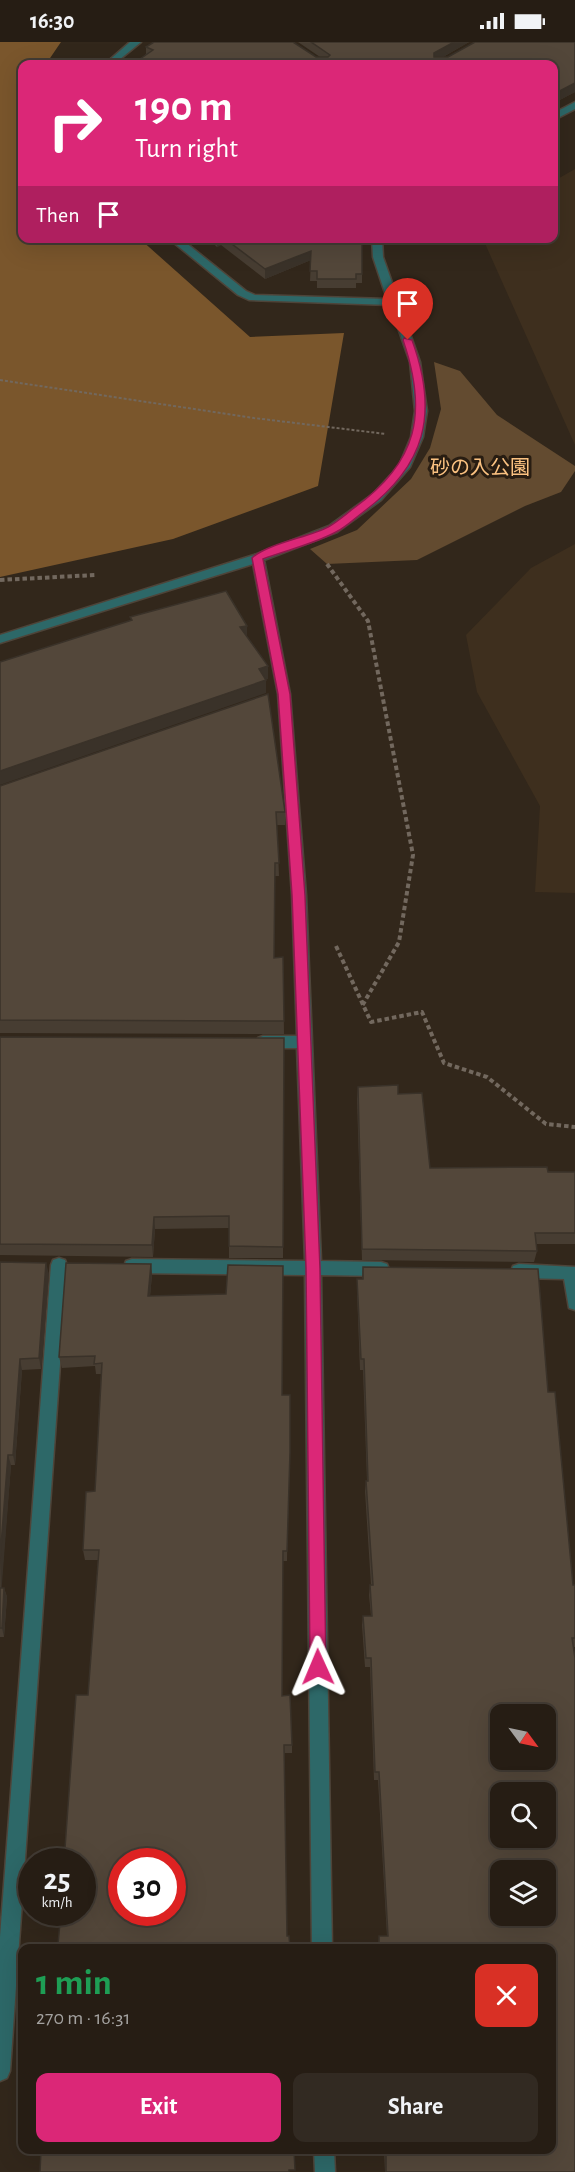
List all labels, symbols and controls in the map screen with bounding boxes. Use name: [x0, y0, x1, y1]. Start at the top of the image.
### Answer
text: 16:30: [30, 10, 75, 32]
icon: right: [36, 84, 114, 162]
text: 190 m: [135, 86, 233, 128]
text: Turn right: [135, 135, 238, 162]
icon: arrive: [92, 198, 125, 231]
text: Then: [36, 204, 80, 226]
pin: [382, 278, 433, 340]
icon: arrive: [391, 287, 424, 320]
park label: 砂の入公園: [430, 457, 530, 478]
position arrow: [286, 1635, 350, 1699]
north arrow: [490, 1704, 556, 1770]
map controls: [490, 1704, 556, 1926]
button: search: [490, 1782, 556, 1848]
speed limit sign: 30: [108, 1848, 186, 1926]
button: layers: [490, 1860, 556, 1926]
text: 25: [43, 1865, 71, 1895]
text: km/h: [42, 1895, 72, 1910]
button: close: [475, 1964, 538, 2027]
text: 1 min: [36, 1965, 112, 2001]
text: 270 m · 16:31: [36, 2008, 130, 2028]
button: Exit: [36, 2073, 281, 2142]
button: Share: [293, 2073, 538, 2142]

